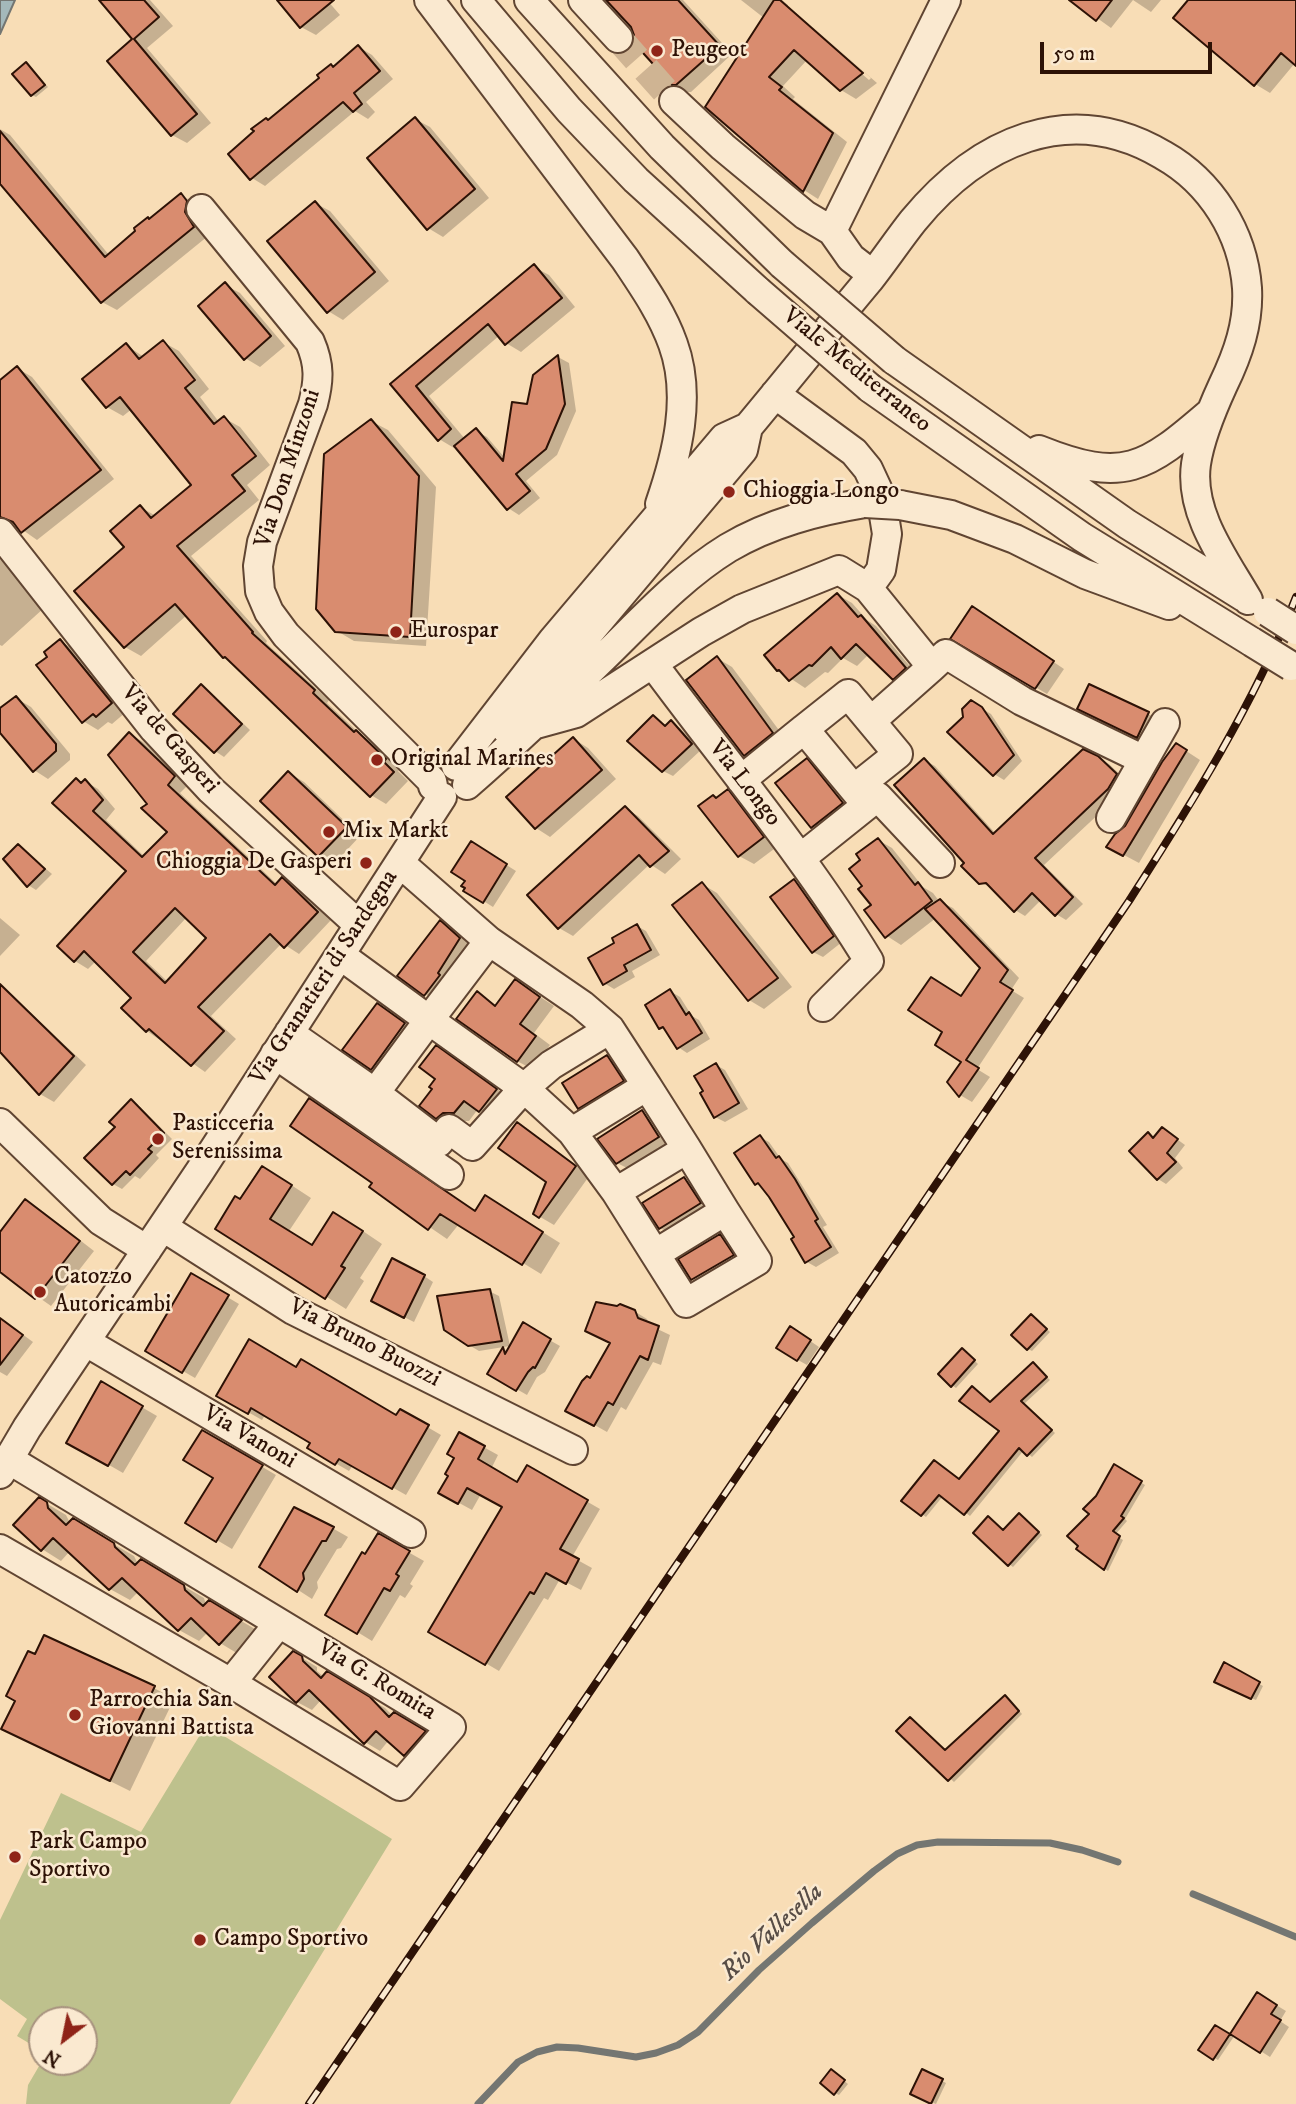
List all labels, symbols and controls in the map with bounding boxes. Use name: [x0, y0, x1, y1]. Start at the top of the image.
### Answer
scale bar: [1044, 28, 1216, 72]
place label: Peugeot: [671, 37, 747, 65]
text: 50 m: [1053, 41, 1095, 67]
marker: Peugeot: [649, 43, 665, 59]
street label: Viale Mediterraneo: [776, 302, 936, 440]
street label: Via Don Minzoni: [250, 386, 328, 552]
place label: Chioggia Longo: [743, 478, 899, 506]
marker: Chioggia Longo: [721, 484, 737, 500]
place label: Eurospar: [410, 618, 498, 646]
marker: Eurospar: [388, 624, 404, 640]
street label: Via de Gasperi: [114, 679, 224, 801]
street label: Via Longo: [701, 735, 787, 833]
place label: Original Marines: [391, 746, 554, 774]
marker: Original Marines: [369, 752, 385, 768]
place label: Mix Markt: [343, 818, 448, 846]
marker: Mix Markt: [321, 824, 337, 840]
place label: Chioggia De Gasperi: [156, 849, 352, 877]
marker: Chioggia De Gasperi: [358, 855, 374, 871]
street label: Via Granatieri di Sardegna: [245, 865, 405, 1091]
place label: Pasticceria Serenissima: [172, 1111, 283, 1167]
marker: Pasticceria Serenissima: [150, 1131, 166, 1147]
place label: Catozzo Autoricambi: [54, 1264, 171, 1320]
marker: Catozzo Autoricambi: [32, 1284, 48, 1300]
street label: Via Bruno Buozzi: [283, 1293, 445, 1395]
street label: Via Vanoni: [197, 1400, 301, 1476]
street label: Via G. Romita: [311, 1634, 441, 1728]
place label: Parrocchia San Giovanni Battista: [89, 1687, 254, 1743]
marker: Parrocchia San Giovanni Battista: [67, 1707, 83, 1723]
place label: Park Campo Sportivo: [29, 1829, 147, 1885]
marker: Park Campo Sportivo: [7, 1849, 23, 1865]
water label: Rio Vallesella: [715, 1878, 831, 1988]
place label: Campo Sportivo: [214, 1926, 368, 1954]
marker: Campo Sportivo: [192, 1932, 208, 1948]
north arrow: [28, 2006, 98, 2076]
text: N: [40, 2044, 65, 2071]

